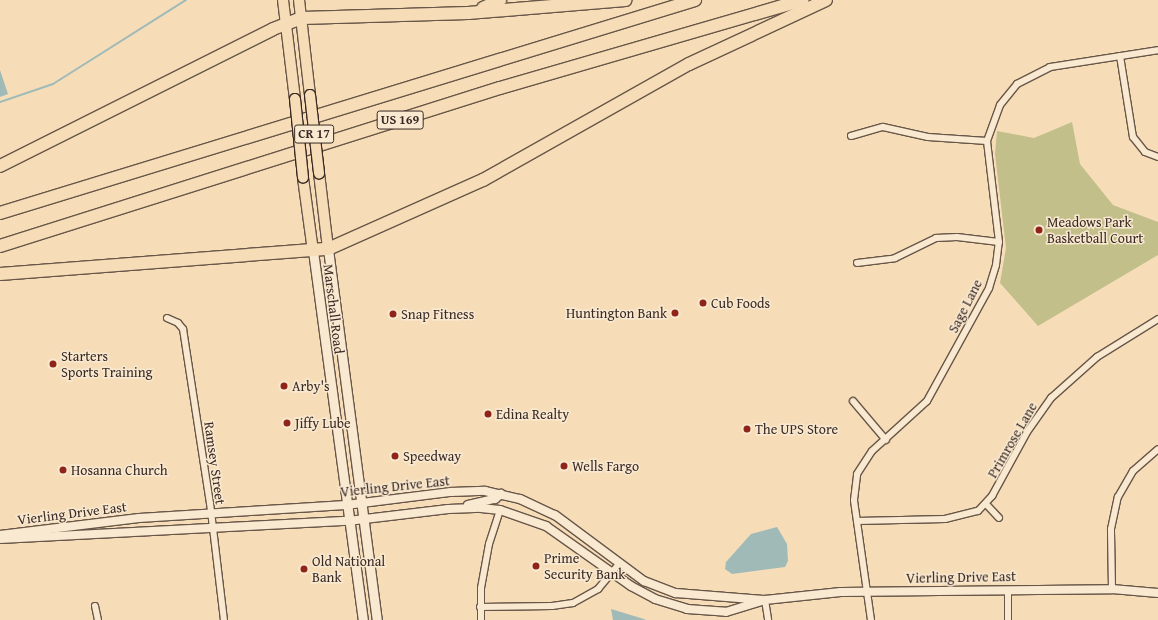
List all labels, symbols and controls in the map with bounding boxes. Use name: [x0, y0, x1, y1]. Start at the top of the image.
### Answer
road number: US 169: [376, 109, 424, 131]
road number: CR 17: [294, 123, 334, 145]
place label: Meadows Park Basketball Court: [1047, 214, 1143, 246]
marker: Meadows Park Basketball Court: [1034, 225, 1044, 235]
street label: Marschall Road: [320, 263, 348, 355]
street label: Sage Lane: [944, 276, 986, 336]
place label: Cub Foods: [711, 295, 770, 311]
marker: Cub Foods: [698, 298, 708, 308]
place label: Huntington Bank: [566, 305, 667, 321]
place label: Snap Fitness: [401, 306, 474, 322]
marker: Huntington Bank: [670, 308, 680, 318]
marker: Snap Fitness: [388, 309, 398, 319]
place label: Starters Sports Training: [61, 348, 153, 380]
marker: Starters Sports Training: [48, 359, 58, 369]
place label: Arby's: [292, 378, 330, 394]
marker: Arby's: [279, 381, 289, 391]
street label: Primrose Lane: [984, 399, 1040, 481]
place label: Edina Realty: [496, 406, 569, 422]
marker: Edina Realty: [483, 409, 493, 419]
place label: Jiffy Lube: [295, 415, 351, 431]
marker: Jiffy Lube: [282, 418, 292, 428]
street label: Ramsey Street: [201, 420, 229, 506]
place label: The UPS Store: [755, 421, 838, 437]
marker: The UPS Store: [742, 424, 752, 434]
place label: Speedway: [403, 448, 461, 464]
marker: Speedway: [390, 451, 400, 461]
place label: Wells Fargo: [572, 458, 639, 474]
marker: Wells Fargo: [559, 461, 569, 471]
place label: Hosanna Church: [71, 462, 167, 478]
marker: Hosanna Church: [58, 465, 68, 475]
street label: Vierling Drive East: [339, 472, 451, 500]
street label: Vierling Drive East: [16, 498, 128, 528]
place label: Prime Security Bank: [544, 550, 625, 582]
place label: Old National Bank: [312, 553, 385, 586]
marker: Prime Security Bank: [531, 561, 541, 571]
marker: Old National Bank: [299, 564, 309, 574]
street label: Vierling Drive East: [906, 568, 1016, 586]

